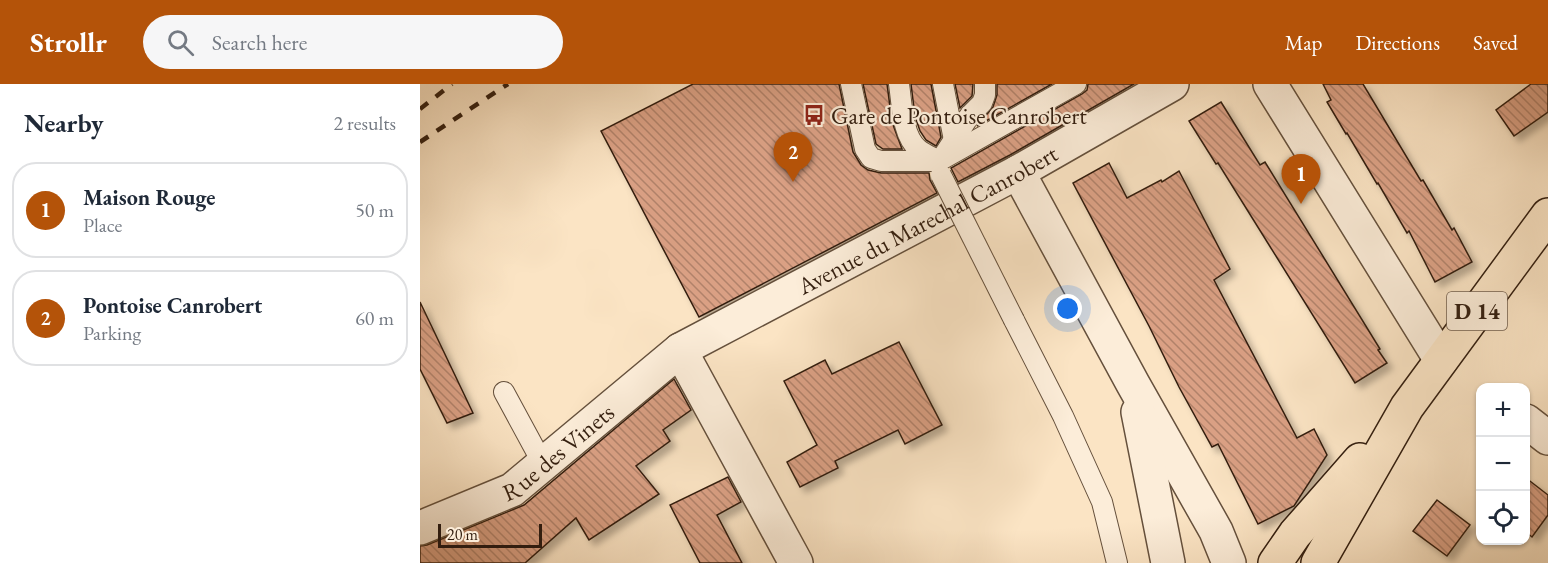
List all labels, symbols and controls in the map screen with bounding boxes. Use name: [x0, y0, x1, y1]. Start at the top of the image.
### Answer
search box: [143, 15, 563, 69]
text: Strollr: [30, 24, 107, 60]
icon: search: [164, 26, 197, 59]
text: Search here: [212, 28, 307, 57]
text: Map: [1285, 29, 1322, 56]
text: Directions: [1355, 29, 1440, 56]
text: Saved: [1473, 29, 1518, 56]
place label: Gare de Pontoise Canrobert: [831, 100, 1087, 131]
bus stop icon: Gare de Pontoise Canrobert: [802, 103, 826, 127]
text: Nearby: [24, 106, 104, 140]
text: 2 results: [333, 110, 396, 136]
pin: 2: [774, 132, 812, 182]
street label: Avenue du Marechal Canrobert: [791, 137, 1063, 301]
pin: 1: [1282, 154, 1320, 204]
text: Maison Rouge: [83, 183, 215, 212]
text: 1: [40, 197, 51, 223]
text: 50 m: [355, 197, 394, 223]
text: Place: [83, 212, 122, 238]
text: Pontoise Canrobert: [83, 291, 262, 320]
road number: D 14: [1447, 292, 1507, 330]
your location: [1053, 294, 1082, 323]
text: 2: [40, 305, 51, 331]
text: 60 m: [355, 305, 394, 331]
text: Parking: [83, 320, 141, 346]
map controls: [1476, 383, 1530, 545]
button: +: [1476, 383, 1530, 437]
street label: Rue des Vinets: [498, 396, 620, 508]
button: −: [1476, 437, 1530, 491]
button: locate: [1476, 491, 1530, 545]
scale bar: [438, 521, 542, 548]
text: 20 m: [447, 524, 478, 545]

